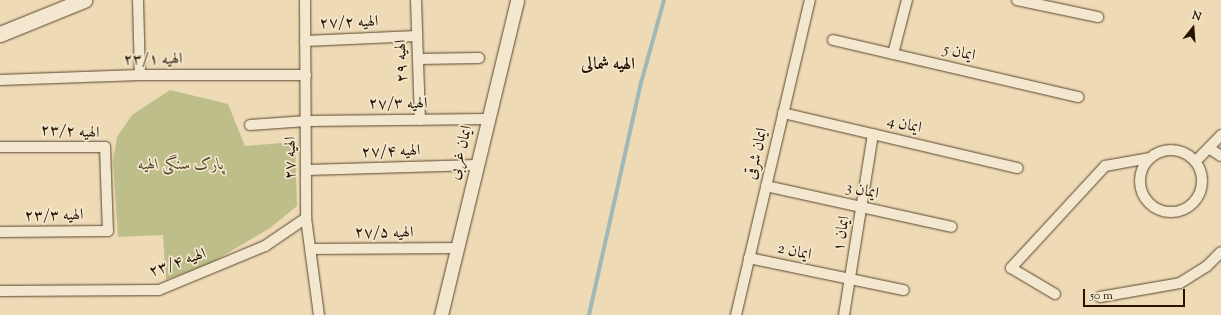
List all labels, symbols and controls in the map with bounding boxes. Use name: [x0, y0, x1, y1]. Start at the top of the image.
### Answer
north arrow: [1173, 8, 1213, 48]
text: N: [1190, 8, 1203, 25]
street label: الهیه ۲۷/۲: [319, 13, 379, 35]
street label: الهیه ۲۹: [393, 39, 413, 83]
street label: ایمان 5: [941, 41, 977, 67]
street label: الهیه ۲۳/۱: [123, 51, 183, 71]
district label: الهیه شمالی: [581, 56, 635, 76]
street label: الهیه ۲۷/۳: [368, 95, 428, 115]
street label: ایمان 4: [885, 113, 923, 139]
street label: الهیه ۲۳/۲: [40, 122, 100, 144]
street label: ایمان غربی: [446, 124, 478, 182]
street label: ایمان شرقی: [743, 126, 773, 182]
street label: الهیه ۲۷: [282, 136, 302, 180]
street label: الهیه ۲۷/۴: [361, 142, 421, 164]
park label: پارک سنگی الهیه: [138, 156, 224, 176]
street label: ایمان 3: [844, 179, 880, 205]
street label: الهیه ۲۳/۳: [24, 207, 84, 227]
street label: ایمان ۱: [830, 215, 856, 253]
street label: الهیه ۲۷/۵: [354, 224, 414, 244]
street label: ایمان 2: [775, 240, 813, 266]
street label: الهیه ۲۳/۴: [147, 245, 209, 283]
scale bar: [1085, 281, 1187, 307]
text: 50 m: [1090, 287, 1113, 305]

